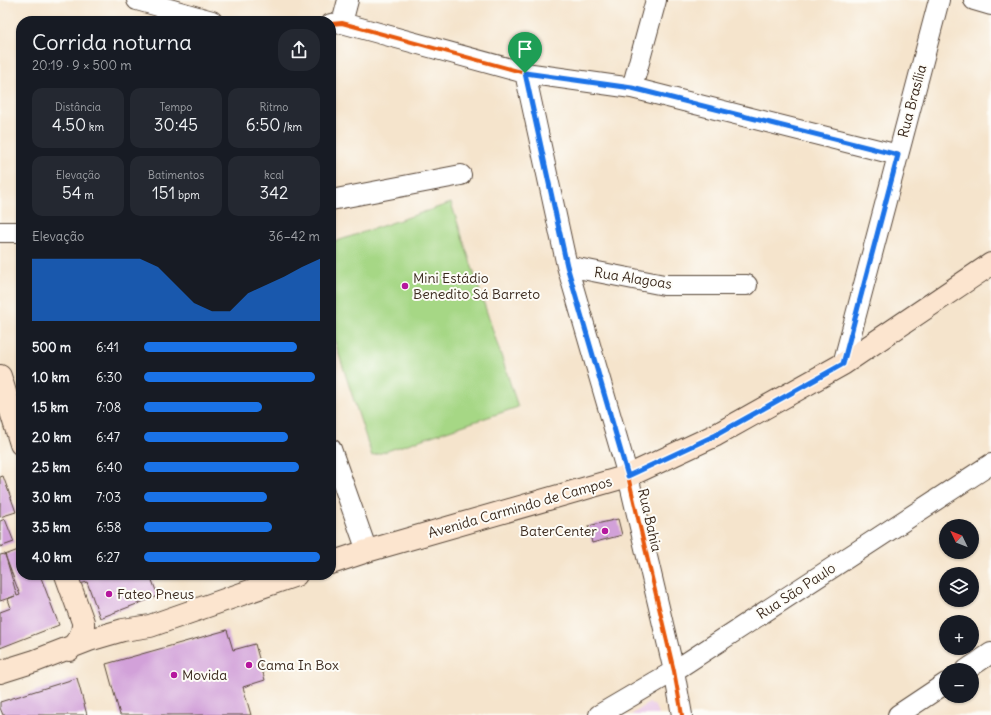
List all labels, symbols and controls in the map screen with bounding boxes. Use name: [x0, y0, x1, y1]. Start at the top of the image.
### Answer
text: Corrida noturna: [32, 28, 192, 56]
button: share: [278, 29, 320, 71]
pin: [508, 32, 542, 73]
icon: arrive: [514, 38, 536, 60]
text: 20:19 · 9 × 500 m: [32, 57, 132, 74]
street label: Rua Brasília: [894, 63, 930, 139]
text: Distância: [55, 100, 101, 114]
text: Tempo: [159, 100, 193, 114]
text: Ritmo: [260, 100, 289, 114]
text: 4.50: [52, 114, 86, 136]
text: 30:45: [154, 114, 198, 136]
text: 6:50: [246, 114, 280, 136]
text: km: [86, 120, 104, 134]
text: /km: [280, 120, 302, 134]
text: Elevação: [56, 168, 100, 182]
text: Batimentos: [148, 168, 204, 182]
text: kcal: [264, 168, 284, 182]
text: 54: [62, 182, 82, 204]
text: 151: [152, 182, 175, 204]
text: 342: [260, 182, 288, 204]
text: m: [82, 188, 94, 202]
text: bpm: [175, 188, 200, 202]
text: Elevação: [32, 228, 84, 245]
text: 36–42 m: [269, 228, 320, 245]
street label: Rua Alagoas: [593, 263, 673, 293]
place label: Mini Estádio Benedito Sá Barreto: [413, 269, 540, 303]
marker: Mini Estádio Benedito Sá Barreto: [400, 281, 410, 291]
text: 500 m: [32, 339, 71, 356]
text: 6:41: [96, 339, 119, 356]
text: 1.0 km: [32, 369, 70, 386]
text: 6:30: [96, 369, 122, 386]
text: 1.5 km: [32, 399, 68, 416]
text: 7:08: [96, 399, 121, 416]
text: 2.0 km: [32, 429, 72, 446]
text: 6:47: [96, 429, 120, 446]
text: 2.5 km: [32, 459, 70, 476]
text: 6:40: [96, 459, 123, 476]
street label: Avenida Carmindo de Campos: [426, 472, 614, 542]
street label: Rua Bahia: [634, 486, 666, 554]
text: 3.0 km: [32, 489, 72, 506]
text: 7:03: [96, 489, 121, 506]
text: 3.5 km: [32, 519, 71, 536]
text: 6:58: [96, 519, 121, 536]
north arrow: [939, 519, 979, 559]
map controls: [939, 519, 979, 703]
place label: BaterCenter: [520, 522, 597, 540]
marker: BaterCenter: [600, 526, 610, 536]
text: 4.0 km: [32, 549, 72, 566]
text: 6:27: [96, 549, 120, 566]
street label: Rua São Paulo: [753, 559, 839, 623]
button: layers: [939, 567, 979, 607]
place label: Fateo Pneus: [117, 585, 194, 603]
marker: Fateo Pneus: [104, 589, 114, 599]
button: +: [939, 615, 979, 655]
place label: Cama In Box: [257, 656, 339, 674]
marker: Cama In Box: [244, 660, 254, 670]
button: −: [939, 663, 979, 703]
place label: Movida: [182, 666, 227, 684]
marker: Movida: [169, 670, 179, 680]

